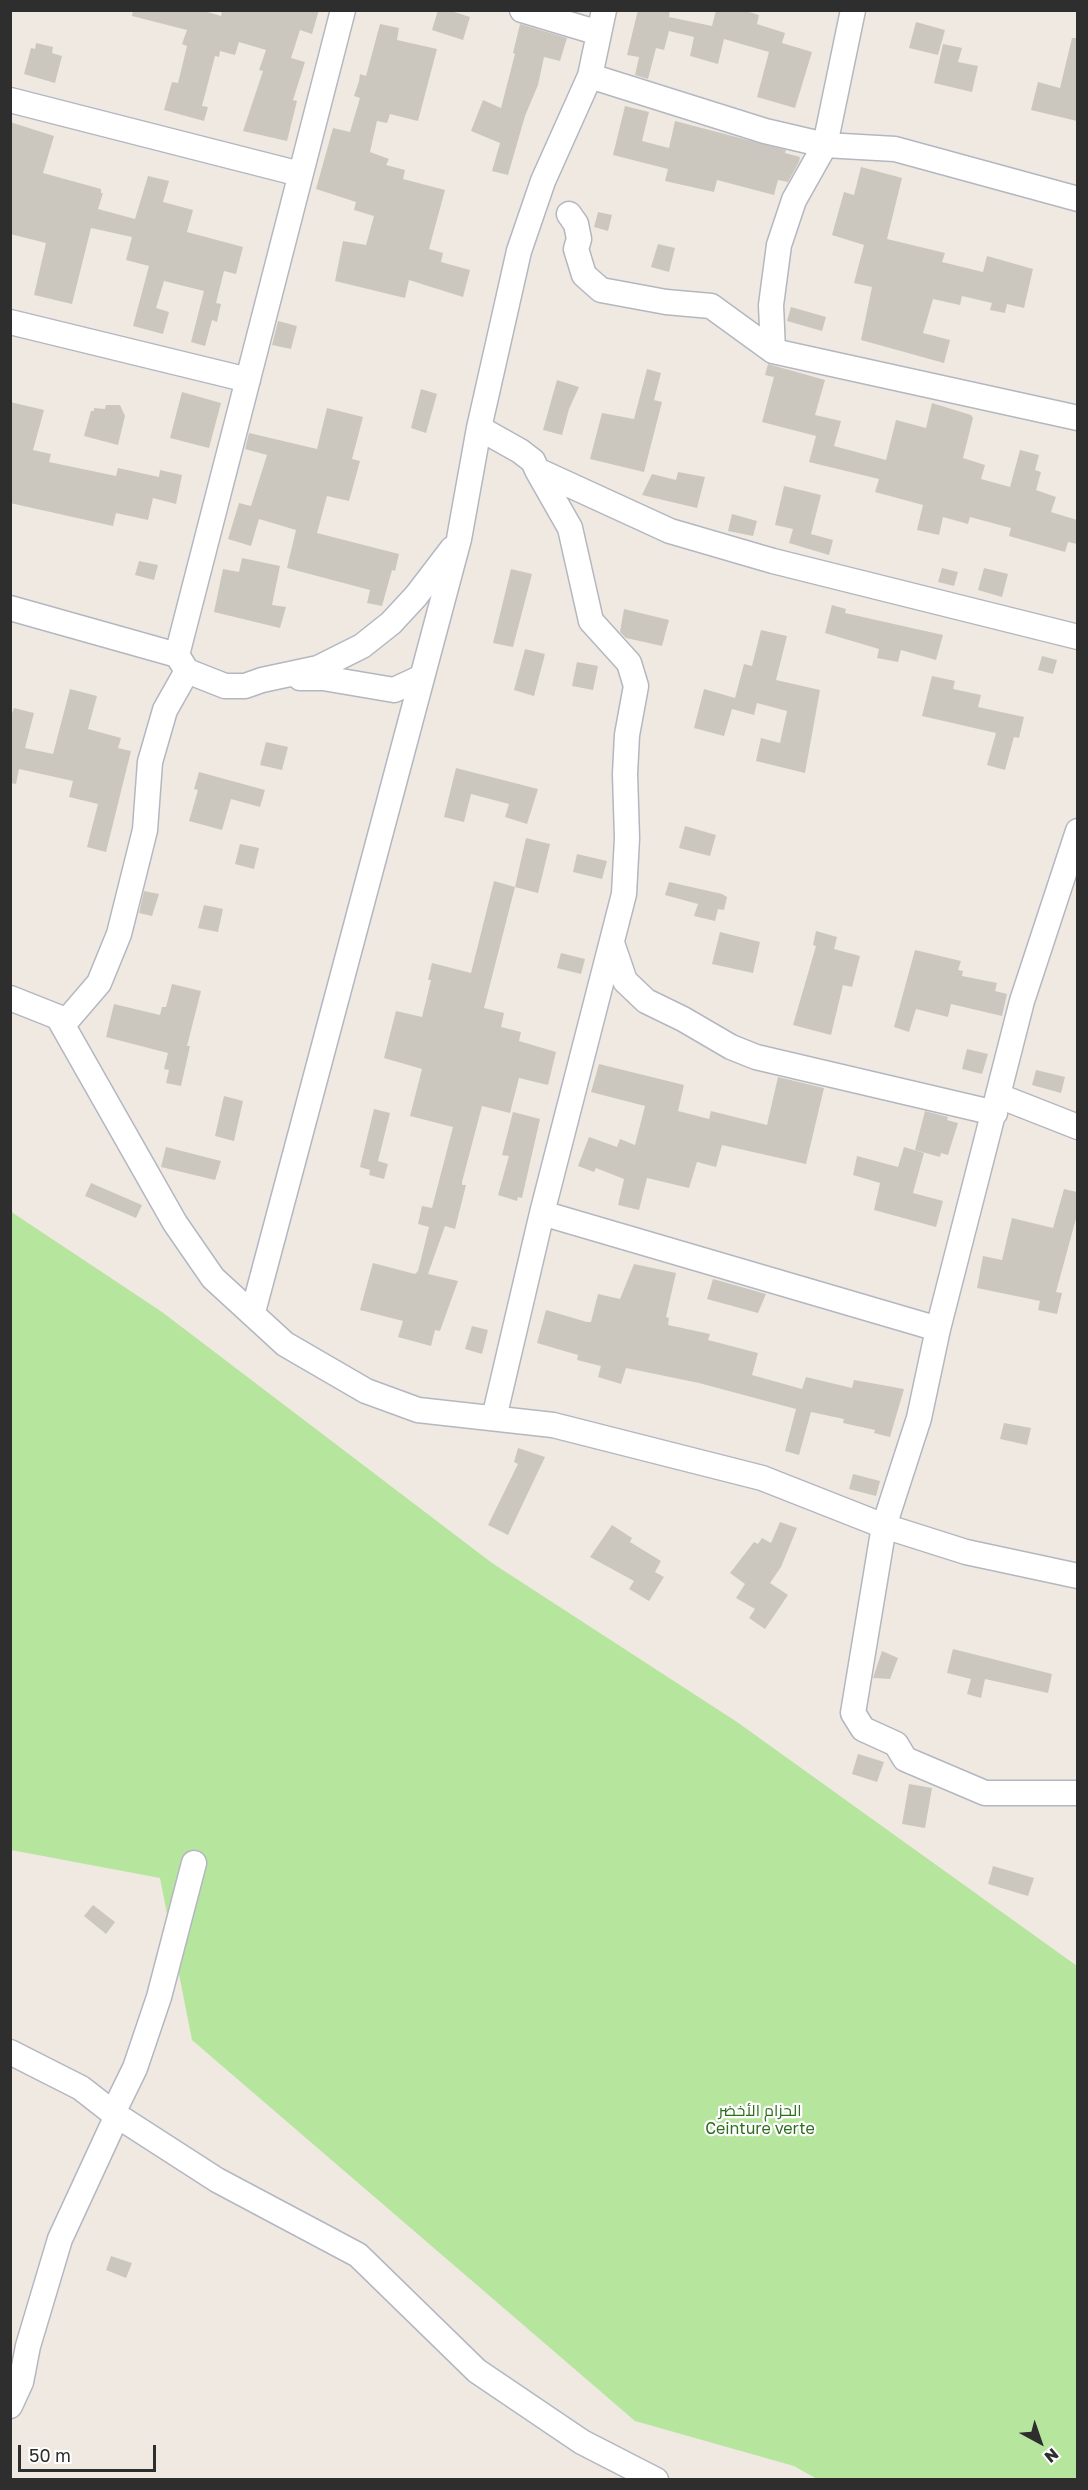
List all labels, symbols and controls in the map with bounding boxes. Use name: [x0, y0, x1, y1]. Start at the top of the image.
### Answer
park label: الحزام الأخضر Ceinture verte: [705, 2101, 815, 2139]
north arrow: [1010, 2412, 1070, 2472]
scale bar: [21, 2433, 159, 2471]
text: 50 m: [29, 2444, 71, 2466]
text: N: [1040, 2444, 1063, 2467]

